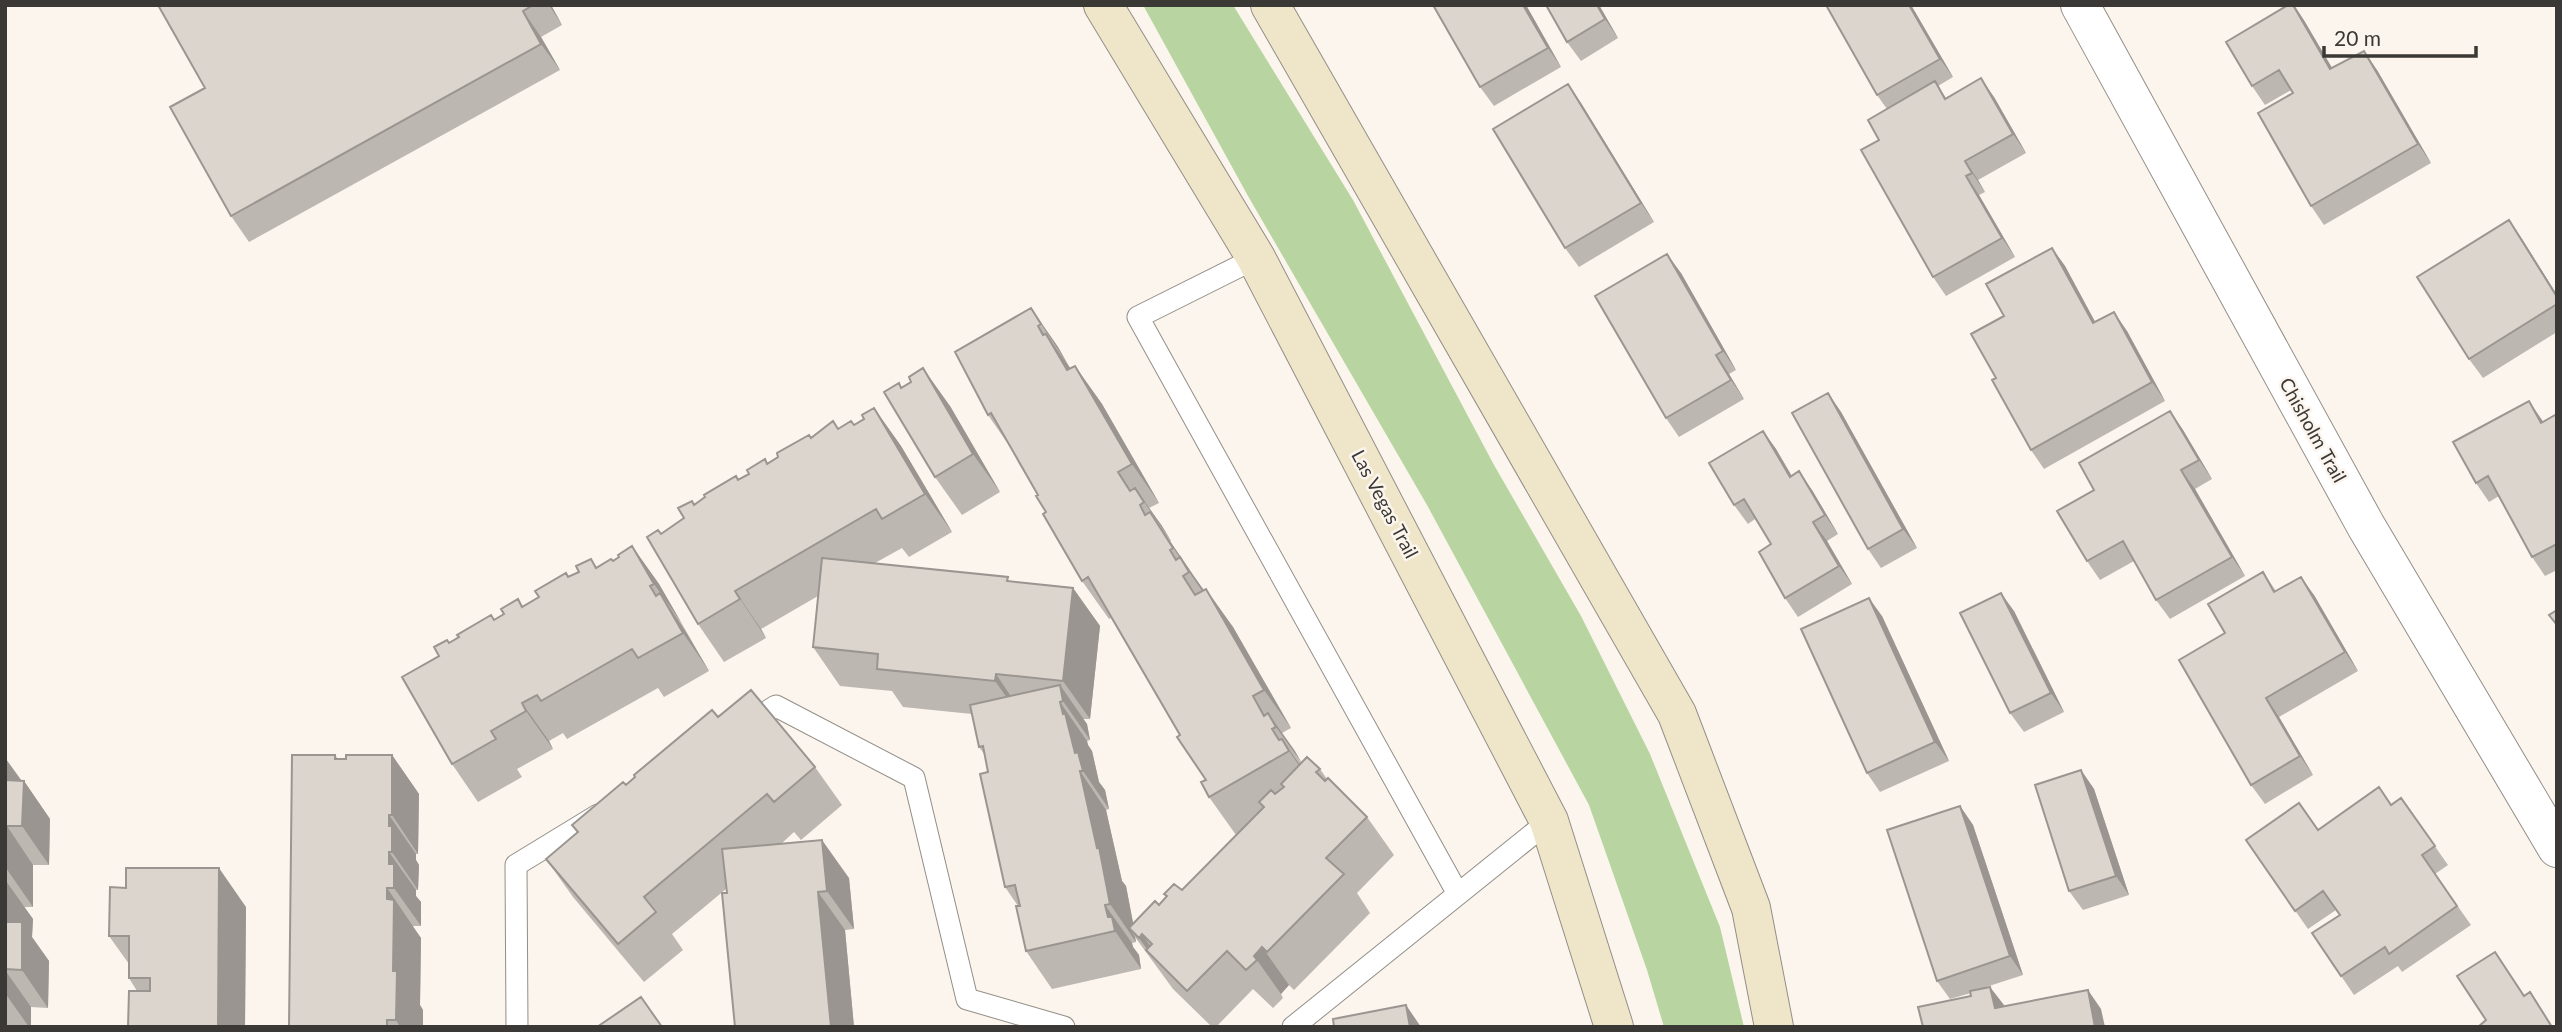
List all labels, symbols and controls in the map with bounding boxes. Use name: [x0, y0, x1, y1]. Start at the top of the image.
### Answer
scale bar: [2324, 14, 2476, 58]
text: 20 m: [2334, 25, 2381, 50]
street label: Chisholm Trail: [2275, 373, 2352, 486]
street label: Las Vegas Trail: [1347, 446, 1424, 562]

